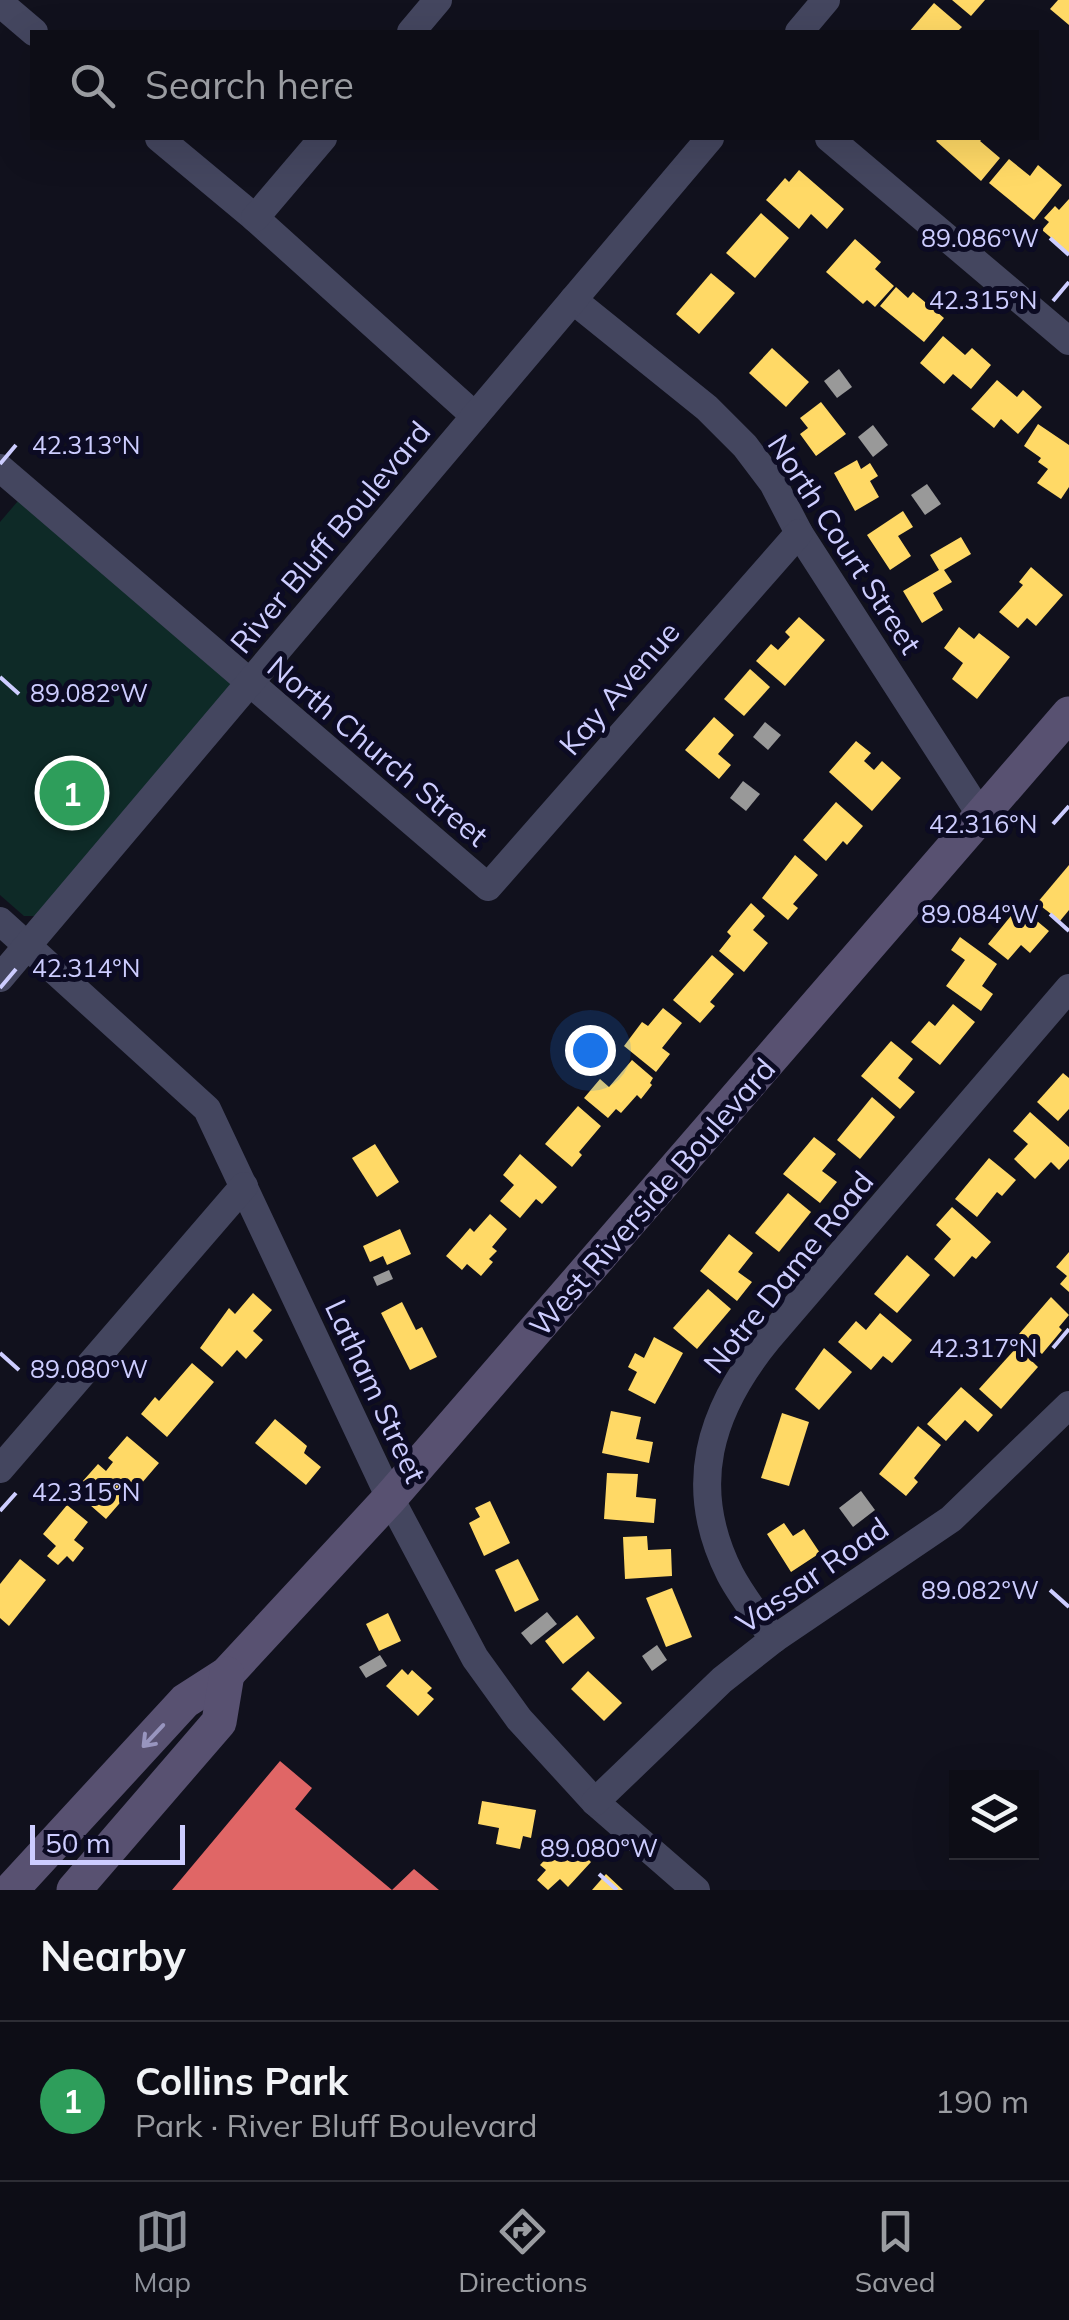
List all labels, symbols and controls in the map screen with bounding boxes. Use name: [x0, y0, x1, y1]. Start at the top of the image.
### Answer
search box: [30, 30, 1039, 140]
icon: search: [65, 58, 120, 113]
text: Search here: [145, 61, 354, 109]
text: 89.086°W: [921, 222, 1039, 253]
text: 42.315°N: [929, 284, 1037, 315]
street label: River Bluff Boulevard: [222, 413, 438, 661]
street label: North Court Street: [760, 427, 930, 661]
text: 42.313°N: [32, 429, 140, 460]
street label: Kay Avenue: [550, 613, 688, 763]
street label: North Church Street: [260, 648, 496, 854]
text: 89.082°W: [30, 677, 148, 708]
pin: 1: [40, 756, 104, 830]
text: 42.316°N: [929, 808, 1037, 839]
text: 89.084°W: [921, 898, 1039, 929]
text: 42.314°N: [32, 952, 140, 983]
your location: [565, 1025, 616, 1076]
street label: West Riverside Boulevard: [521, 1050, 783, 1344]
street label: Notre Dame Road: [695, 1163, 881, 1381]
street label: Latham Street: [317, 1293, 435, 1489]
text: 42.317°N: [929, 1332, 1037, 1363]
text: 89.080°W: [30, 1353, 148, 1384]
text: 42.315°N: [32, 1476, 140, 1507]
street label: Vassar Road: [729, 1509, 895, 1641]
text: 89.082°W: [921, 1574, 1039, 1605]
one-way arrow: [142, 1723, 165, 1748]
map controls: [949, 1770, 1039, 1860]
button: layers: [949, 1770, 1039, 1860]
scale bar: [30, 1820, 185, 1864]
text: 50 m: [45, 1825, 111, 1860]
text: 89.080°W: [540, 1832, 658, 1863]
text: Nearby: [40, 1929, 186, 1982]
text: Collins Park: [135, 2057, 348, 2105]
text: 1: [63, 2081, 82, 2121]
text: 190 m: [935, 2081, 1029, 2121]
text: Park · River Bluff Boulevard: [135, 2105, 537, 2145]
tab: Map: [134, 2204, 191, 2299]
tab: Directions: [458, 2204, 588, 2299]
tab: Saved: [855, 2204, 935, 2299]

